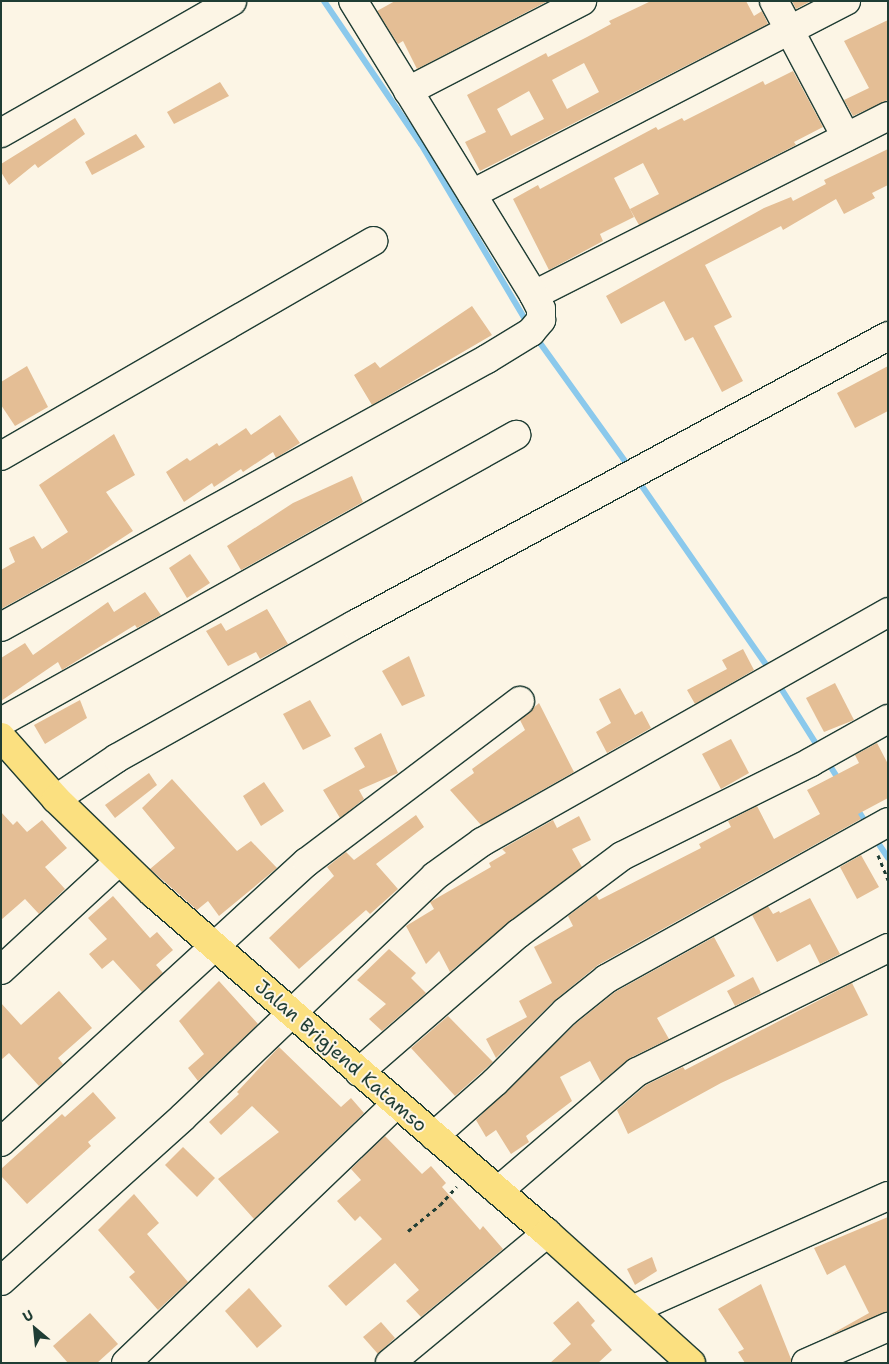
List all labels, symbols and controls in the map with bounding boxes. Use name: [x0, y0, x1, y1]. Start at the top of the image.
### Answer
street label: Jalan Brigjend Katamso: [250, 975, 432, 1137]
north arrow: [10, 1304, 60, 1354]
text: U: [19, 1306, 36, 1326]

